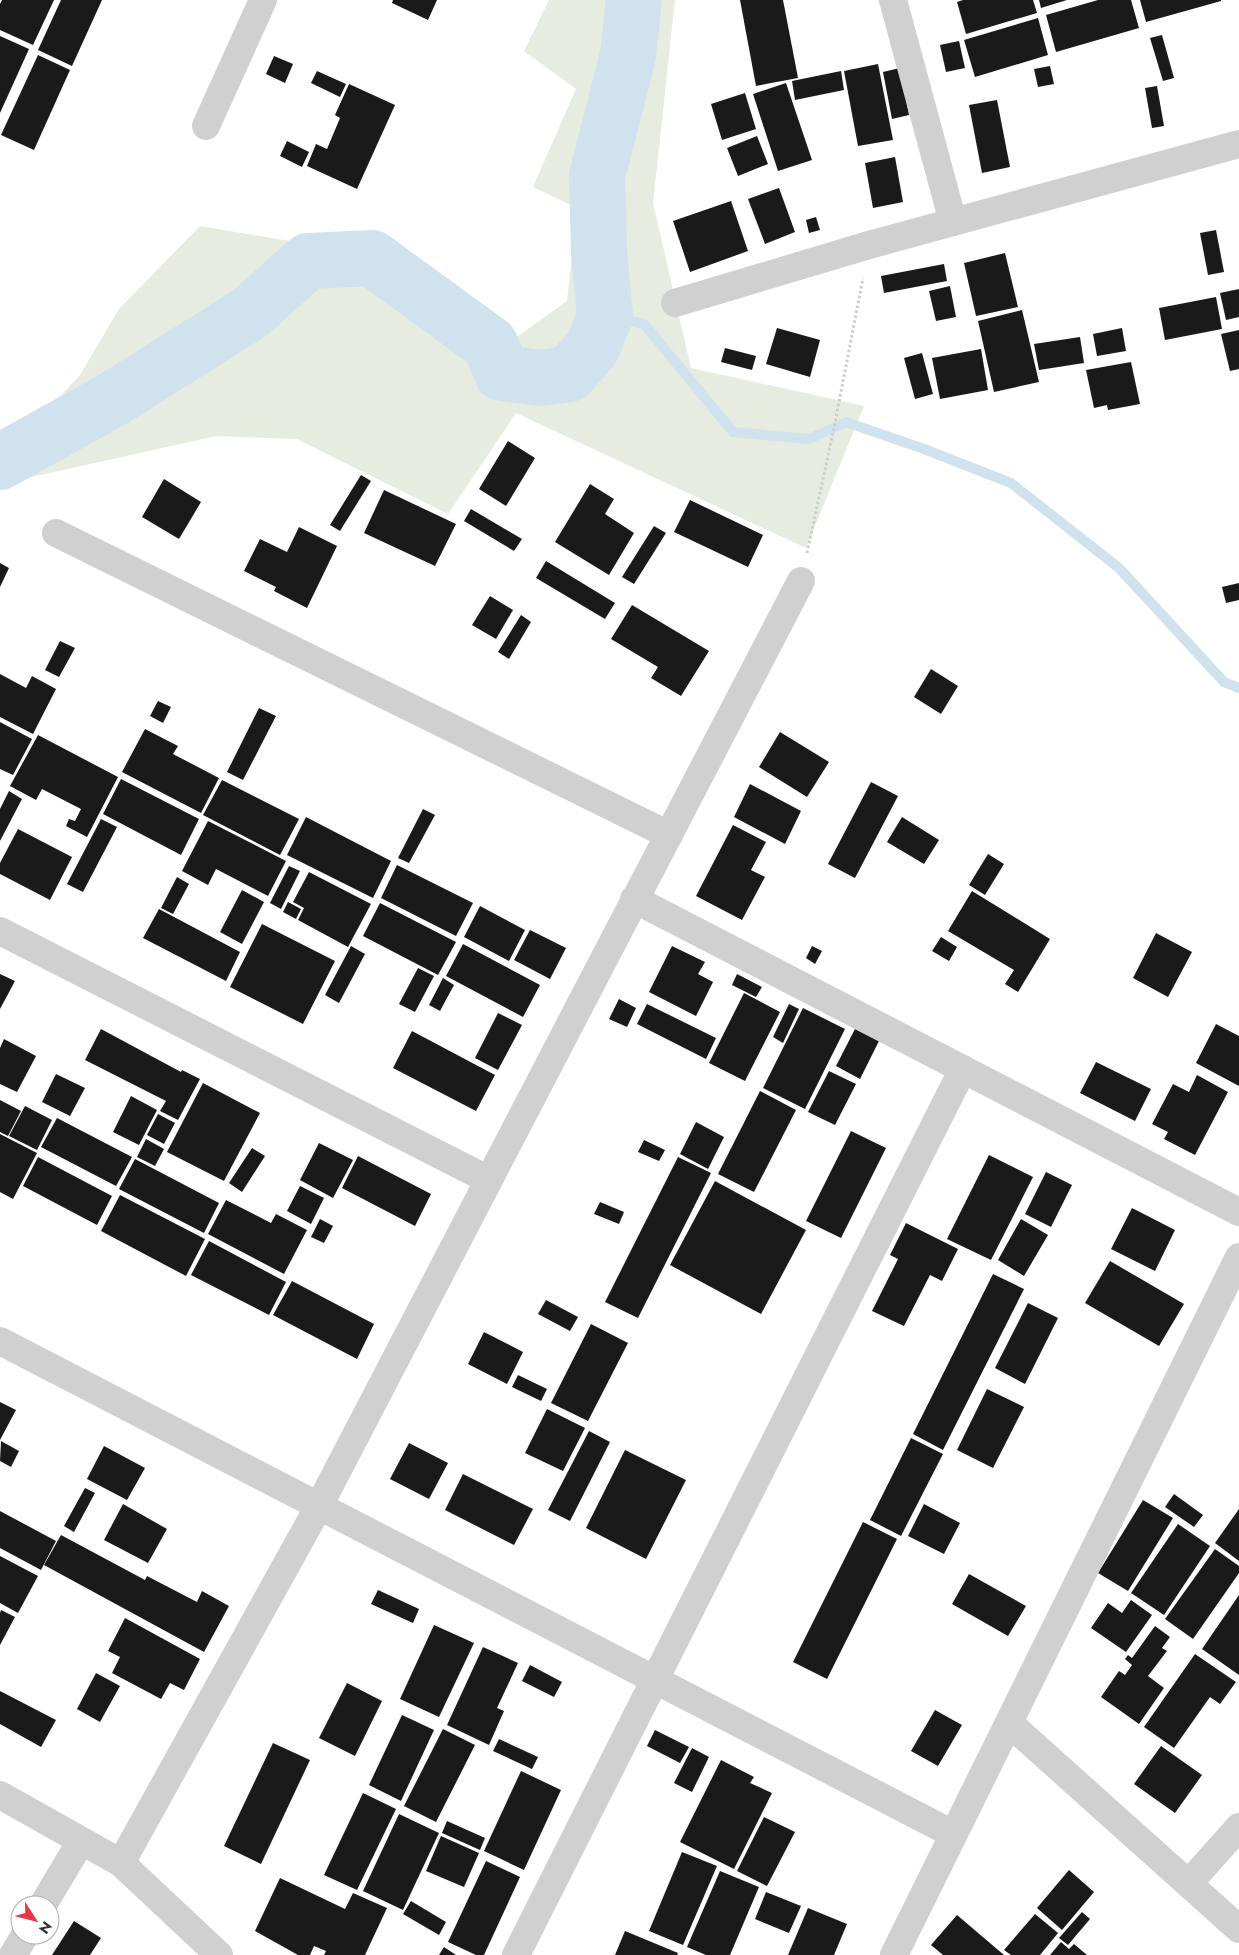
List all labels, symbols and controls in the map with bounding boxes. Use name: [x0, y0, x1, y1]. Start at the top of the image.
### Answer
north arrow: [10, 1895, 60, 1945]
text: N: [34, 1917, 57, 1938]

